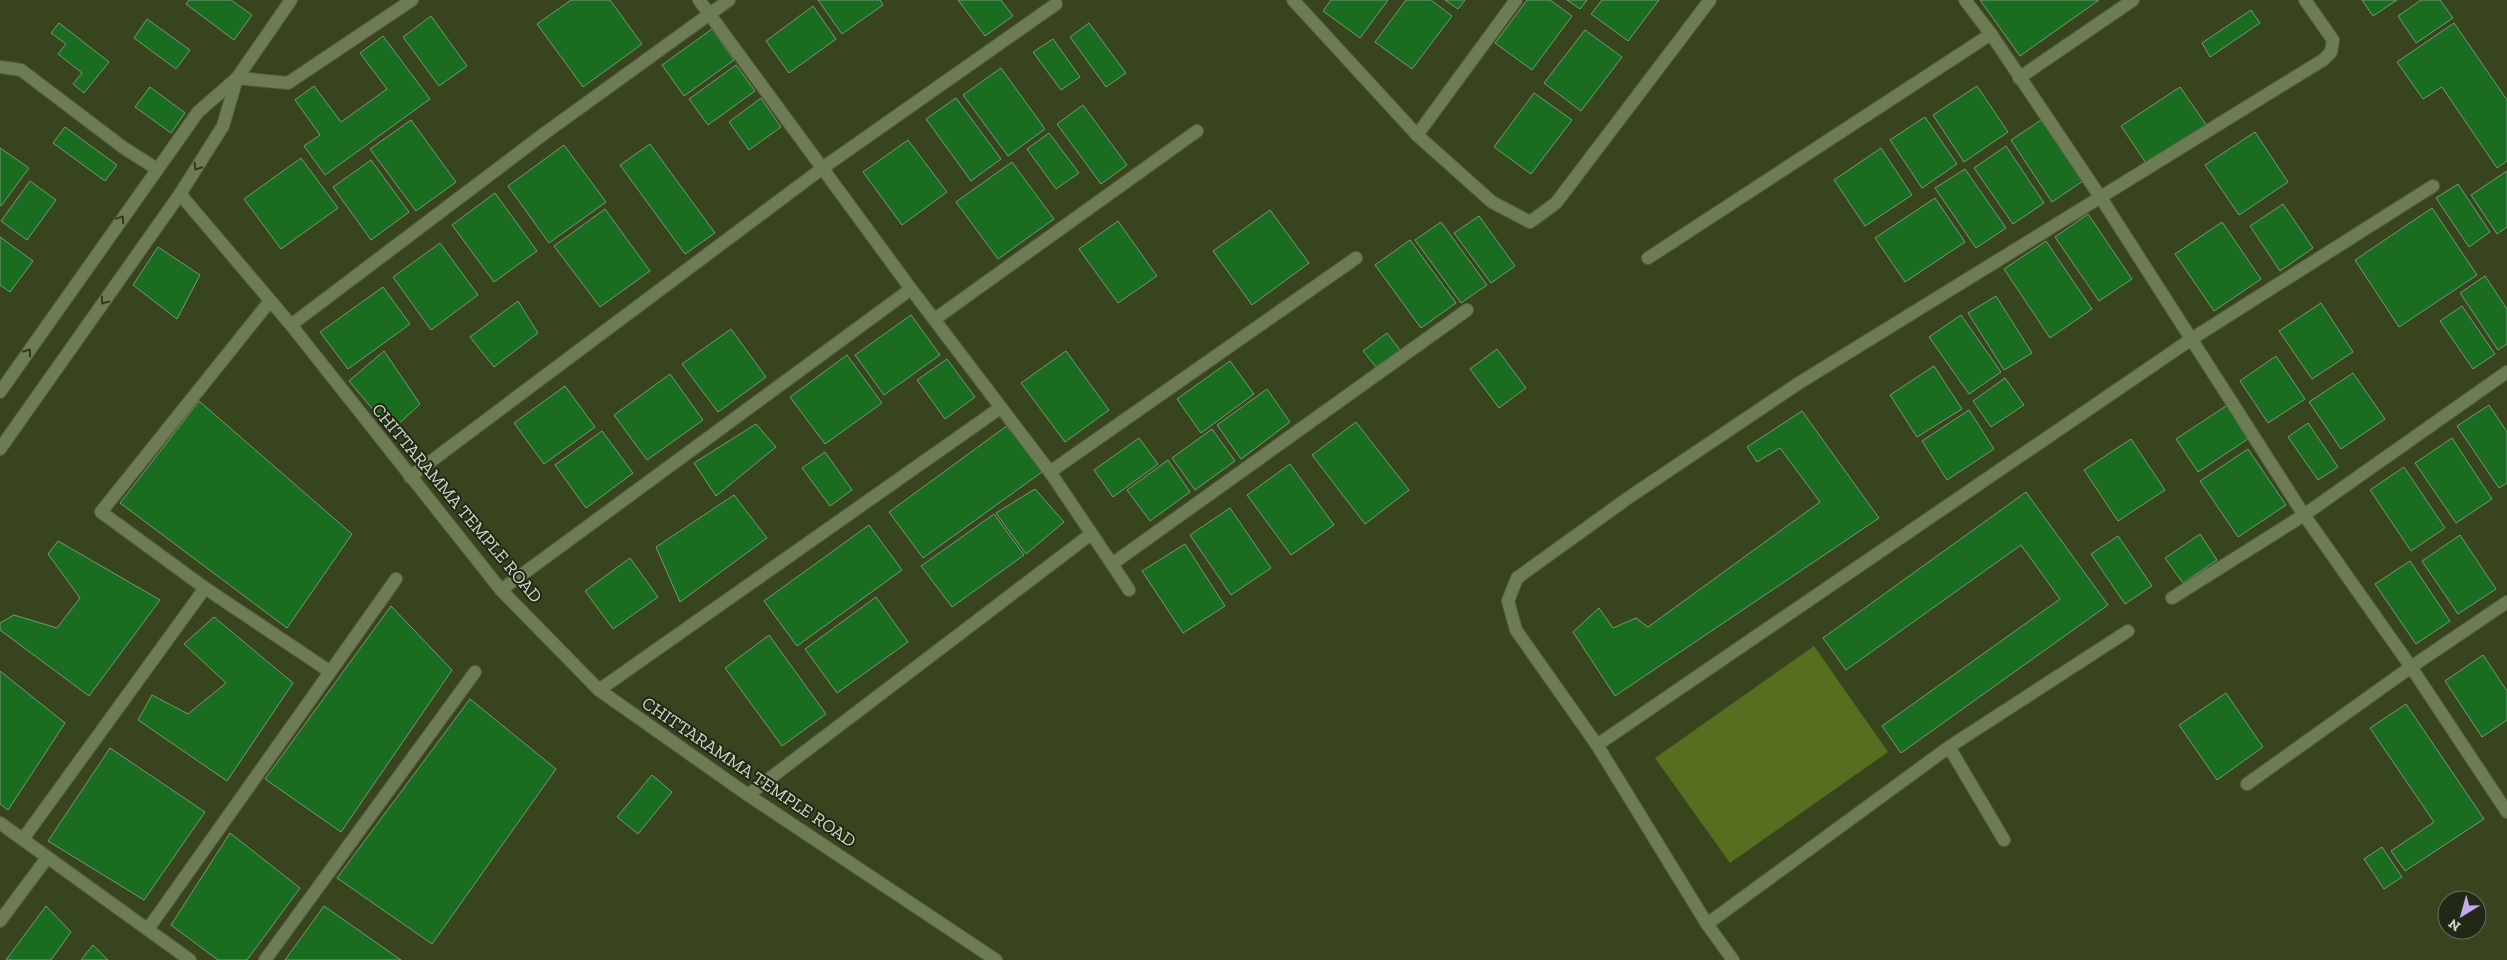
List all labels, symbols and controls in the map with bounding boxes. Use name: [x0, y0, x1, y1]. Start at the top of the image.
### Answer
one-way arrow: [193, 162, 203, 171]
one-way arrow: [115, 215, 124, 224]
one-way arrow: [101, 295, 110, 305]
one-way arrow: [22, 348, 31, 358]
street label: CHITTARAMMA TEMPLE ROAD: [367, 399, 547, 607]
street label: CHITTARAMMA TEMPLE ROAD: [638, 692, 860, 852]
north arrow: [2437, 890, 2487, 940]
text: N: [2445, 915, 2464, 935]

